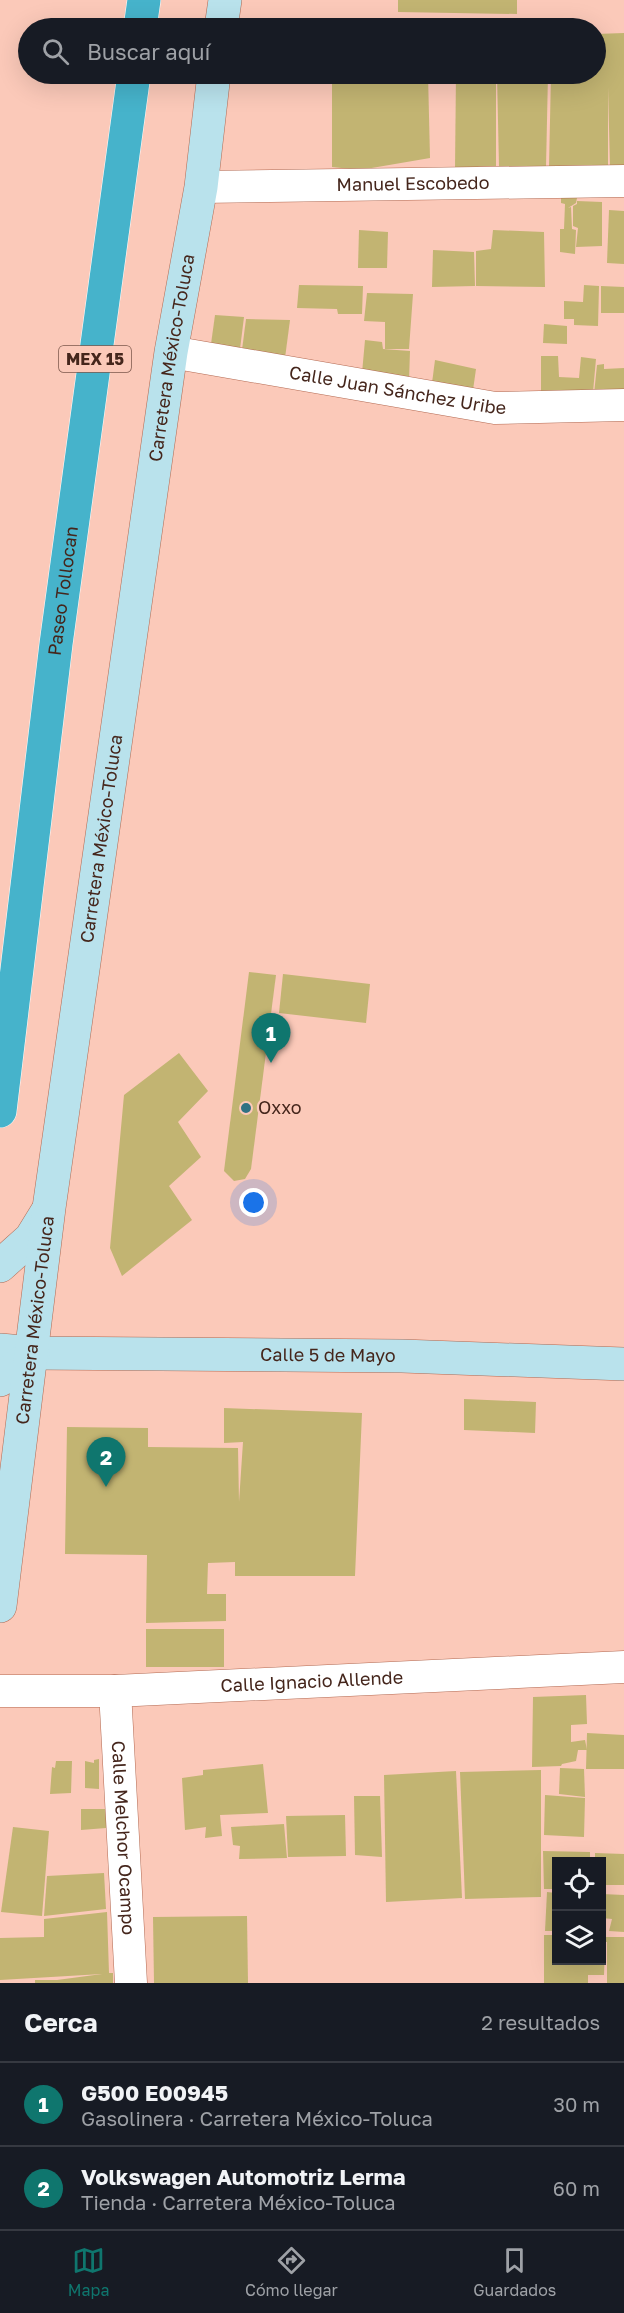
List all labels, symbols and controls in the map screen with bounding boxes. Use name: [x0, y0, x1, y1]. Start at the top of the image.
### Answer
search box: [18, 18, 606, 84]
icon: search: [39, 35, 72, 68]
text: Buscar aquí: [87, 38, 210, 65]
street label: Manuel Escobedo: [336, 171, 490, 195]
street label: Carretera México-Toluca: [143, 252, 199, 463]
road number: MEX 15: [59, 346, 131, 372]
street label: Calle Juan Sánchez Uribe: [288, 361, 506, 418]
street label: Paseo Tollocan: [43, 524, 82, 657]
street label: Carretera México-Toluca: [75, 733, 126, 944]
pin: 1: [252, 1014, 290, 1063]
place label: Oxxo: [258, 1096, 302, 1118]
marker: Oxxo: [239, 1101, 253, 1115]
your location: [239, 1188, 268, 1217]
street label: Carretera México-Toluca: [10, 1214, 58, 1426]
street label: Calle 5 de Mayo: [260, 1343, 396, 1366]
pin: 2: [86, 1438, 126, 1487]
street label: Calle Ignacio Allende: [220, 1665, 404, 1696]
street label: Calle Melchor Ocampo: [108, 1740, 140, 1936]
map controls: [552, 1857, 606, 1965]
button: locate: [552, 1857, 606, 1911]
button: layers: [552, 1911, 606, 1965]
text: Cerca: [24, 2007, 98, 2038]
text: 2 resultados: [481, 2010, 600, 2034]
text: G500 E00945: [81, 2079, 228, 2106]
text: 1: [38, 2092, 49, 2116]
text: 30 m: [553, 2092, 600, 2116]
text: Gasolinera · Carretera México-Toluca: [81, 2106, 433, 2130]
text: Volkswagen Automotriz Lerma: [81, 2163, 405, 2190]
text: 2: [37, 2176, 50, 2200]
text: 60 m: [553, 2176, 600, 2200]
text: Tienda · Carretera México-Toluca: [81, 2190, 396, 2214]
tab: Mapa: [68, 2244, 109, 2300]
tab: Cómo llegar: [245, 2244, 338, 2300]
tab: Guardados: [473, 2244, 556, 2300]

